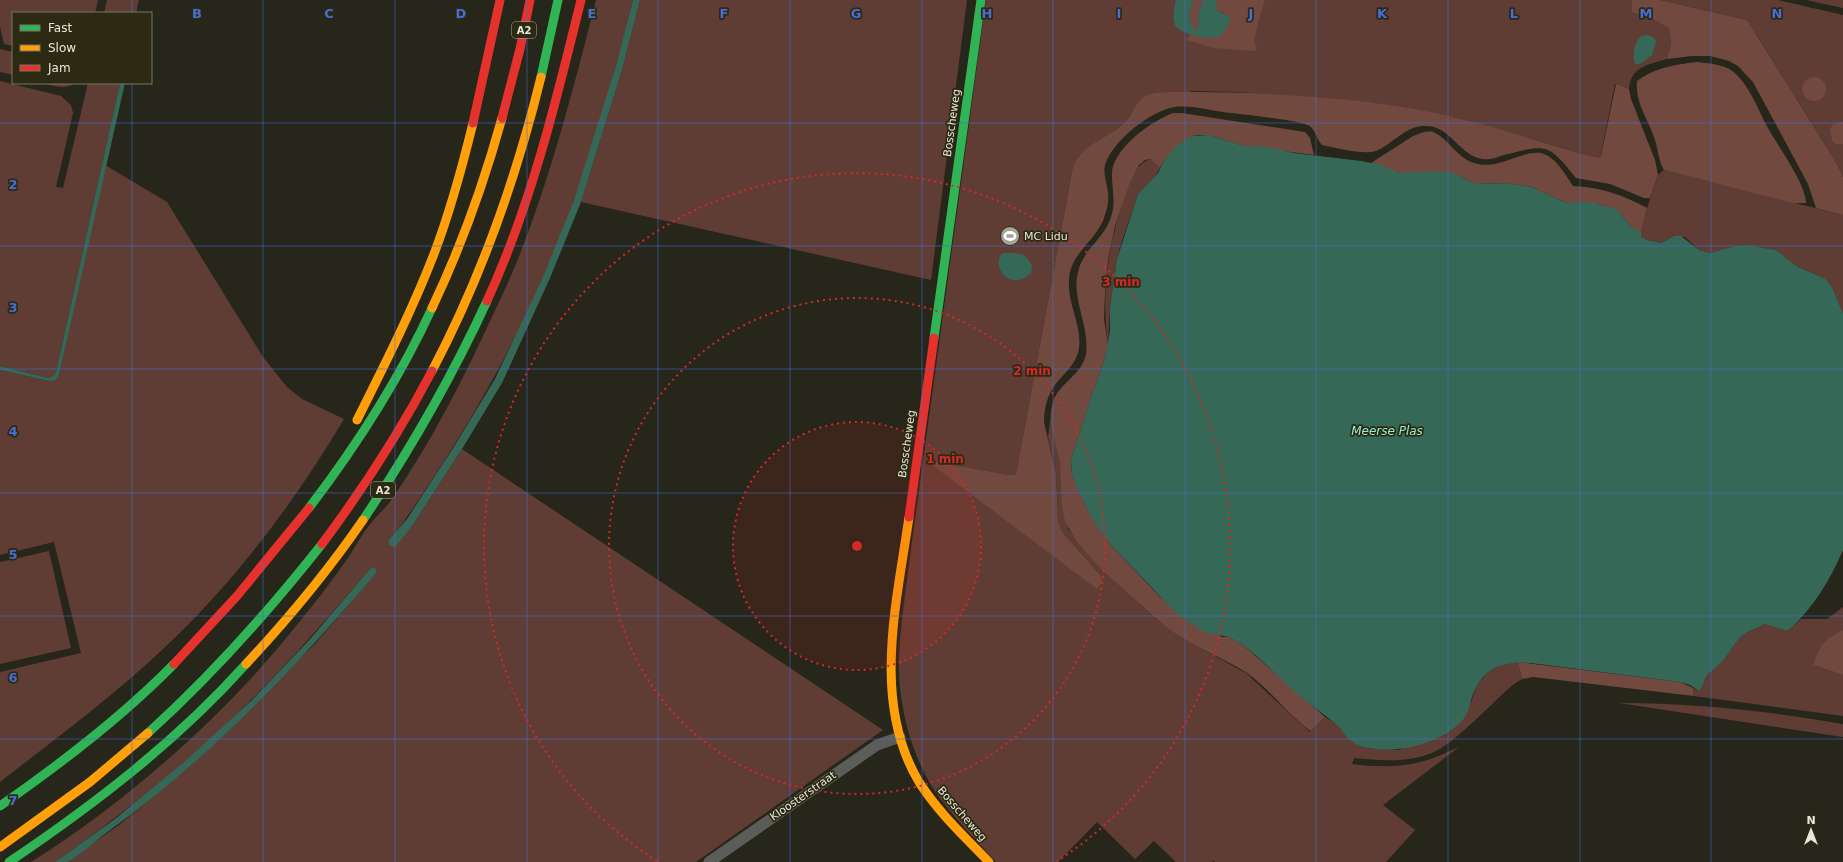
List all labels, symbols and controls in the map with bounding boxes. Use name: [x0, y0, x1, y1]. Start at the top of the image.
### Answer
text: B: [192, 6, 202, 21]
text: C: [324, 6, 334, 21]
text: D: [456, 6, 467, 21]
text: E: [588, 6, 596, 21]
text: F: [720, 6, 728, 21]
text: G: [851, 6, 861, 21]
text: H: [982, 6, 992, 21]
text: I: [1117, 6, 1121, 21]
text: J: [1248, 6, 1253, 21]
text: K: [1377, 6, 1388, 21]
text: L: [1510, 6, 1518, 21]
text: M: [1640, 6, 1652, 21]
text: N: [1772, 6, 1782, 21]
legend: [12, 12, 152, 84]
text: Fast: [48, 21, 72, 35]
road number: A2: [512, 22, 536, 38]
text: Slow: [48, 41, 76, 55]
text: Jam: [47, 61, 71, 75]
street label: Bosscheweg: [941, 88, 963, 158]
text: 2: [8, 177, 18, 192]
sports icon: MC Lidu: [999, 225, 1021, 247]
place label: MC Lidu: [1024, 230, 1068, 243]
text: 3 min: [1102, 275, 1140, 289]
text: 3: [8, 300, 18, 315]
text: 2 min: [1013, 364, 1051, 378]
street label: Bosscheweg: [896, 409, 918, 479]
text: 4: [8, 424, 18, 439]
water label: Meerse Plas: [1351, 424, 1423, 438]
text: 1 min: [926, 452, 964, 466]
road number: A2: [371, 482, 395, 498]
centre of rings: [850, 539, 864, 553]
text: 5: [8, 547, 18, 562]
text: 6: [8, 670, 18, 685]
street label: Kloosterstraat: [768, 768, 839, 824]
street label: Bosscheweg: [935, 784, 989, 844]
text: 7: [8, 793, 18, 808]
north arrow: [1791, 810, 1831, 850]
text: N: [1806, 814, 1816, 827]

